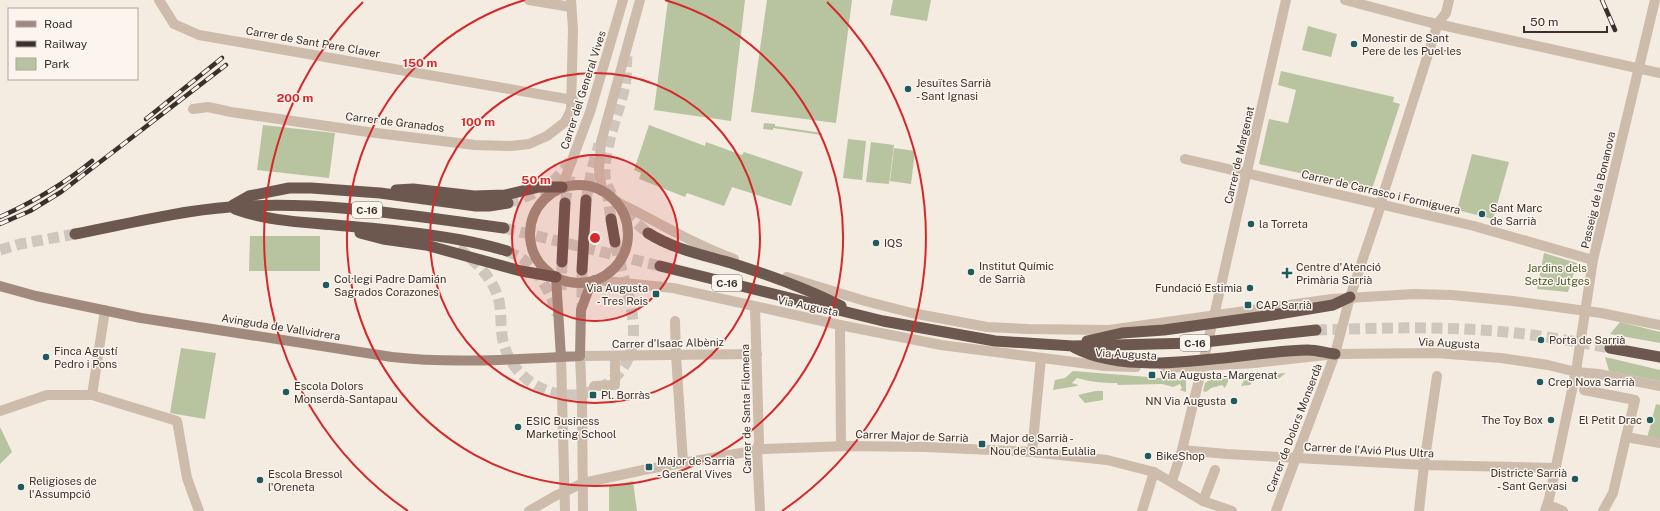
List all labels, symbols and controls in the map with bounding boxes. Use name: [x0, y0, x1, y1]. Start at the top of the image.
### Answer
legend: [8, 8, 138, 80]
scale bar: [1524, 8, 1607, 34]
text: 50 m: [1530, 15, 1558, 29]
text: Road: [44, 17, 72, 31]
street label: Carrer de Sant Pere Claver: [245, 24, 381, 60]
street label: Carrer del General Vives: [558, 29, 608, 151]
place label: Monestir de Sant Pere de les Puel·les: [1362, 32, 1462, 57]
text: Railway: [44, 37, 88, 51]
marker: Monestir de Sant Pere de les Puel·les: [1349, 39, 1359, 49]
text: 150 m: [403, 56, 437, 70]
text: Park: [44, 57, 70, 71]
place label: Jesuïtes Sarrià - Sant Ignasi: [916, 77, 991, 102]
marker: Jesuïtes Sarrià - Sant Ignasi: [903, 84, 913, 94]
text: 200 m: [277, 91, 313, 105]
street label: Carrer de Margenat: [1222, 105, 1256, 205]
street label: Carrer de Granados: [345, 110, 446, 134]
text: 100 m: [461, 115, 495, 129]
street label: Passeig de la Bonanova: [1579, 130, 1617, 250]
street label: Carrer de Carrasco i Formiguera: [1300, 168, 1462, 216]
text: 50 m: [521, 173, 551, 187]
road number: C-16: [352, 202, 382, 218]
place label: Sant Marc de Sarrià: [1490, 202, 1542, 227]
marker: Sant Marc de Sarrià: [1477, 209, 1487, 219]
place label: la Torreta: [1259, 218, 1308, 230]
marker: la Torreta: [1246, 219, 1256, 229]
centre of rings: [588, 231, 602, 245]
place label: IQS: [884, 237, 903, 249]
marker: IQS: [871, 238, 881, 248]
place label: Institut Químic de Sarrià: [979, 260, 1054, 285]
place label: Centre d'Atenció Primària Sarrià: [1296, 261, 1381, 286]
park label: Jardins dels Setze Jutges: [1524, 262, 1590, 287]
marker: Institut Químic de Sarrià: [966, 267, 976, 277]
marker: Centre d'Atenció Primària Sarrià: [1281, 267, 1293, 279]
place label: Col·legi Padre Damián Sagrados Corazones: [334, 273, 446, 298]
road number: C-16: [712, 275, 742, 291]
marker: Col·legi Padre Damián Sagrados Corazones: [321, 280, 331, 290]
place label: Via Augusta - Tres Reis: [586, 282, 648, 307]
place label: Fundació Estimia: [1155, 282, 1242, 294]
marker: Fundació Estimia: [1245, 283, 1255, 293]
marker: Via Augusta - Tres Reis: [651, 289, 661, 299]
street label: Via Augusta: [777, 294, 839, 318]
place label: CAP Sarrià: [1256, 299, 1312, 311]
marker: CAP Sarrià: [1243, 300, 1253, 310]
street label: Avinguda de Vallvidrera: [221, 312, 341, 342]
place label: Porta de Sarrià: [1549, 334, 1625, 346]
road number: C-16: [1180, 335, 1210, 351]
street label: Via Augusta: [1418, 335, 1480, 351]
marker: Porta de Sarrià: [1536, 335, 1546, 345]
street label: Carrer d'Isaac Albèniz: [612, 336, 724, 350]
street label: Carrer de Santa Filomena: [739, 344, 753, 474]
place label: Finca Agustí Pedro i Pons: [54, 345, 118, 370]
street label: Via Augusta: [1095, 346, 1157, 362]
marker: Finca Agustí Pedro i Pons: [41, 352, 51, 362]
street label: Carrer de Dolors Monserdà: [1264, 362, 1324, 494]
place label: Via Augusta - Margenat: [1160, 369, 1278, 381]
marker: Via Augusta - Margenat: [1147, 370, 1157, 380]
place label: Crep Nova Sarrià: [1548, 376, 1635, 388]
marker: Crep Nova Sarrià: [1535, 377, 1545, 387]
place label: Escola Dolors Monserdà-Santapau: [294, 380, 398, 405]
marker: Escola Dolors Monserdà-Santapau: [281, 387, 291, 397]
place label: Pl. Borràs: [601, 389, 651, 401]
marker: Pl. Borràs: [588, 390, 598, 400]
place label: NN Via Augusta: [1145, 395, 1226, 407]
marker: NN Via Augusta: [1229, 396, 1239, 406]
place label: The Toy Box: [1481, 414, 1543, 426]
place label: El Petit Drac: [1579, 414, 1642, 426]
place label: ESIC Business Marketing School: [526, 415, 616, 440]
marker: The Toy Box: [1546, 415, 1556, 425]
marker: El Petit Drac: [1645, 415, 1655, 425]
marker: ESIC Business Marketing School: [513, 422, 523, 432]
street label: Carrer Major de Sarrià: [855, 428, 969, 444]
place label: Major de Sarrià - Nou de Santa Eulàlia: [990, 432, 1096, 457]
marker: Major de Sarrià - Nou de Santa Eulàlia: [977, 439, 987, 449]
street label: Carrer de l'Avió Plus Ultra: [1304, 441, 1434, 459]
place label: BikeShop: [1156, 450, 1205, 462]
marker: BikeShop: [1143, 451, 1153, 461]
place label: Major de Sarrià - General Vives: [657, 455, 735, 480]
marker: Major de Sarrià - General Vives: [644, 462, 654, 472]
place label: Districte Sarrià - Sant Gervasi: [1490, 467, 1567, 492]
place label: Escola Bressol l'Oreneta: [268, 468, 343, 493]
marker: Districte Sarrià - Sant Gervasi: [1570, 474, 1580, 484]
place label: Religioses de l'Assumpció: [29, 475, 97, 500]
marker: Escola Bressol l'Oreneta: [255, 475, 265, 485]
marker: Religioses de l'Assumpció: [16, 482, 26, 492]

